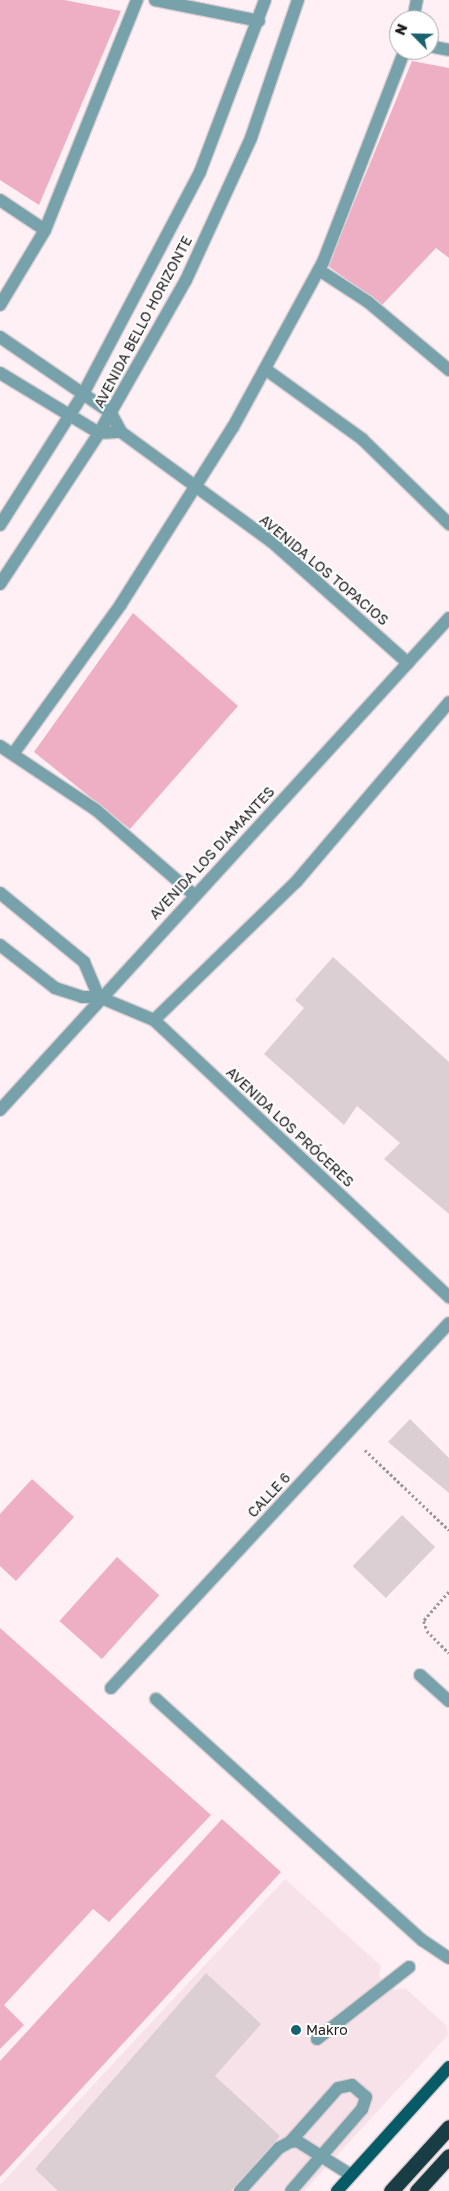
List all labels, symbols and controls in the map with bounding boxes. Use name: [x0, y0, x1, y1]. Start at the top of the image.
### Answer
north arrow: [389, 10, 439, 60]
text: N: [391, 21, 411, 38]
street label: AVENIDA BELLO HORIZONTE: [91, 233, 195, 411]
street label: AVENIDA LOS TOPACIOS: [256, 511, 392, 629]
street label: AVENIDA LOS DIAMANTES: [146, 783, 278, 923]
street label: AVENIDA LOS PRÓCERES: [223, 1064, 357, 1190]
street label: CALLE 6: [244, 1469, 294, 1521]
place label: Makro: [306, 2022, 348, 2038]
marker: Makro: [290, 2024, 302, 2036]

